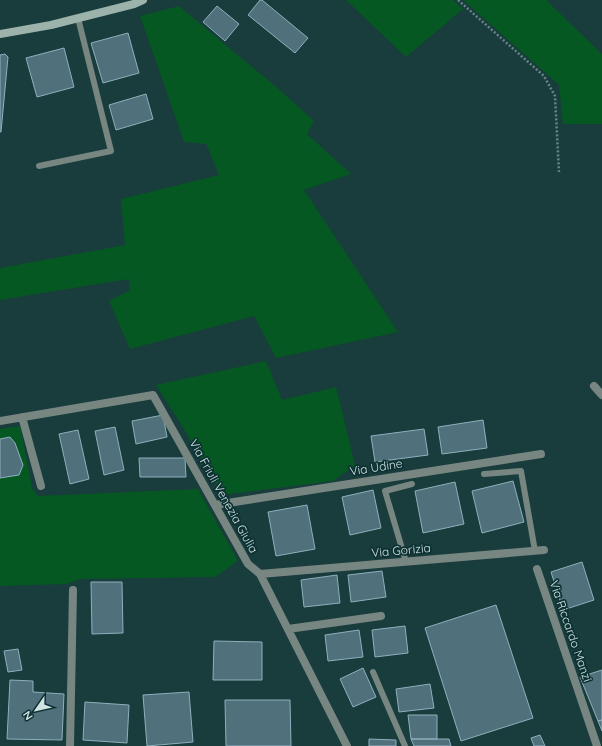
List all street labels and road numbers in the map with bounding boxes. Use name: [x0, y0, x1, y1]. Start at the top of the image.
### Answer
street label: Via Friuli Venezia Giulia: [186, 436, 262, 556]
street label: Via Udine: [349, 455, 404, 479]
street label: Via Gorizia: [371, 540, 431, 560]
street label: Via Riccardo Manzi: [547, 578, 595, 684]

